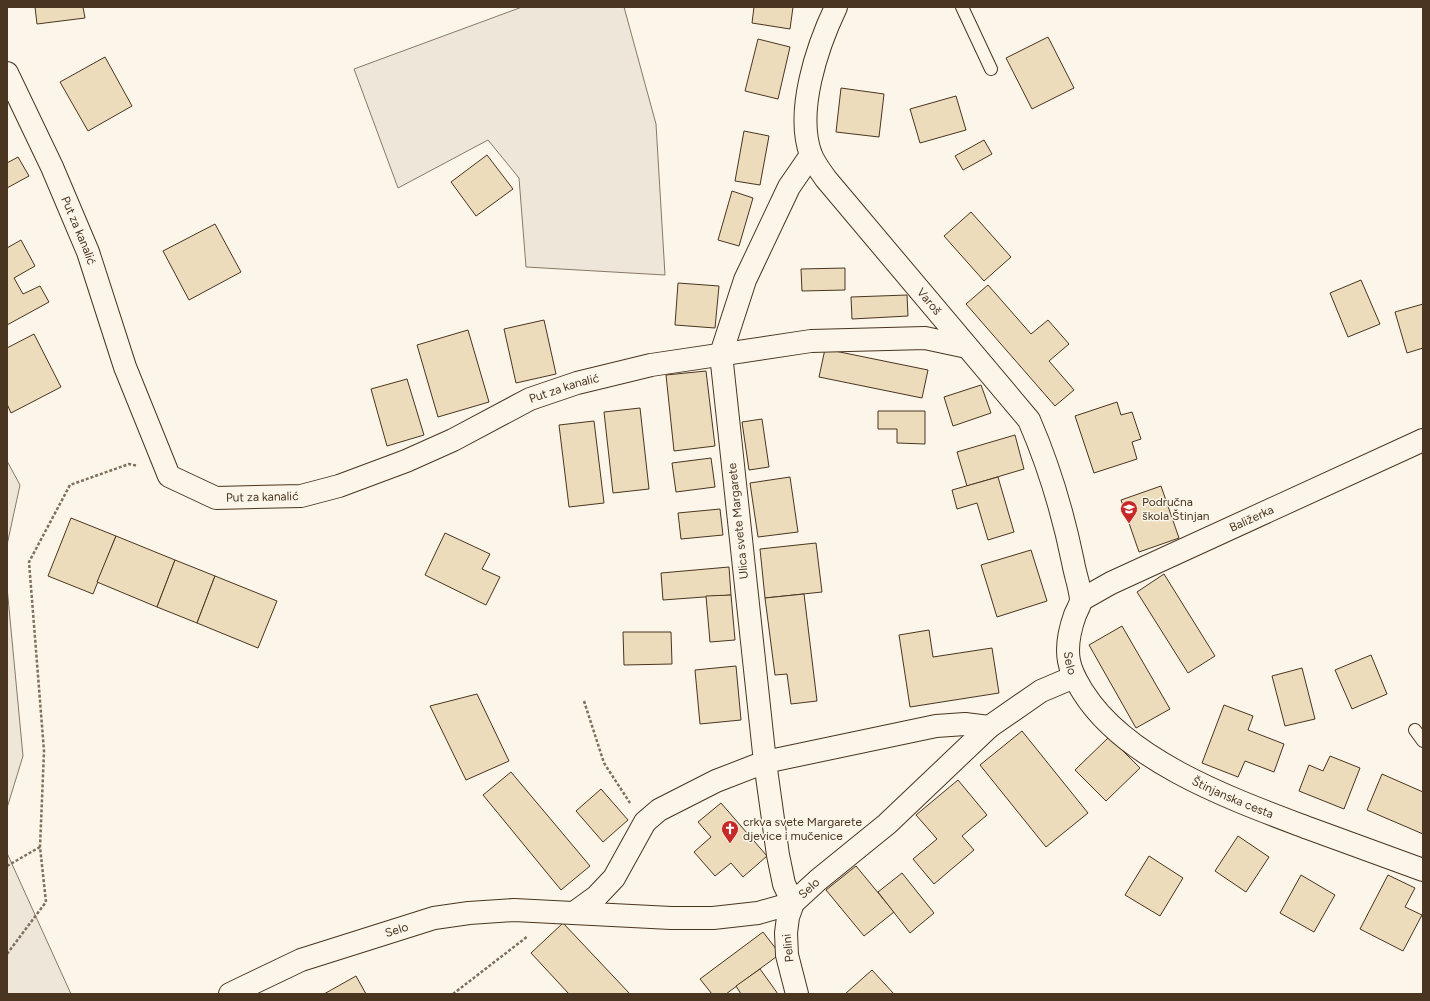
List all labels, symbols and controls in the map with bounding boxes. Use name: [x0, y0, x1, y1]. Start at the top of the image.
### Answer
street label: Put za kanalić: [58, 194, 99, 267]
street label: Varoš: [914, 285, 945, 318]
street label: Put za kanalić: [527, 371, 601, 406]
street label: Ulica svete Margarete: [725, 462, 751, 580]
street label: Put za kanalić: [226, 489, 299, 505]
place label: Područna škola Štinjan: [1142, 495, 1210, 523]
school or university icon: Područna škola Štinjan: [1119, 499, 1139, 524]
street label: Baližerka: [1227, 502, 1276, 535]
street label: Selo: [1061, 651, 1080, 677]
street label: Štinjanska cesta: [1190, 774, 1275, 821]
place label: crkva svete Margarete djevice i mučenice: [743, 815, 862, 843]
church icon: crkva svete Margarete djevice i mučenice: [720, 819, 740, 844]
street label: Selo: [796, 875, 822, 901]
street label: Selo: [383, 920, 410, 940]
street label: Pelini: [780, 933, 796, 963]

